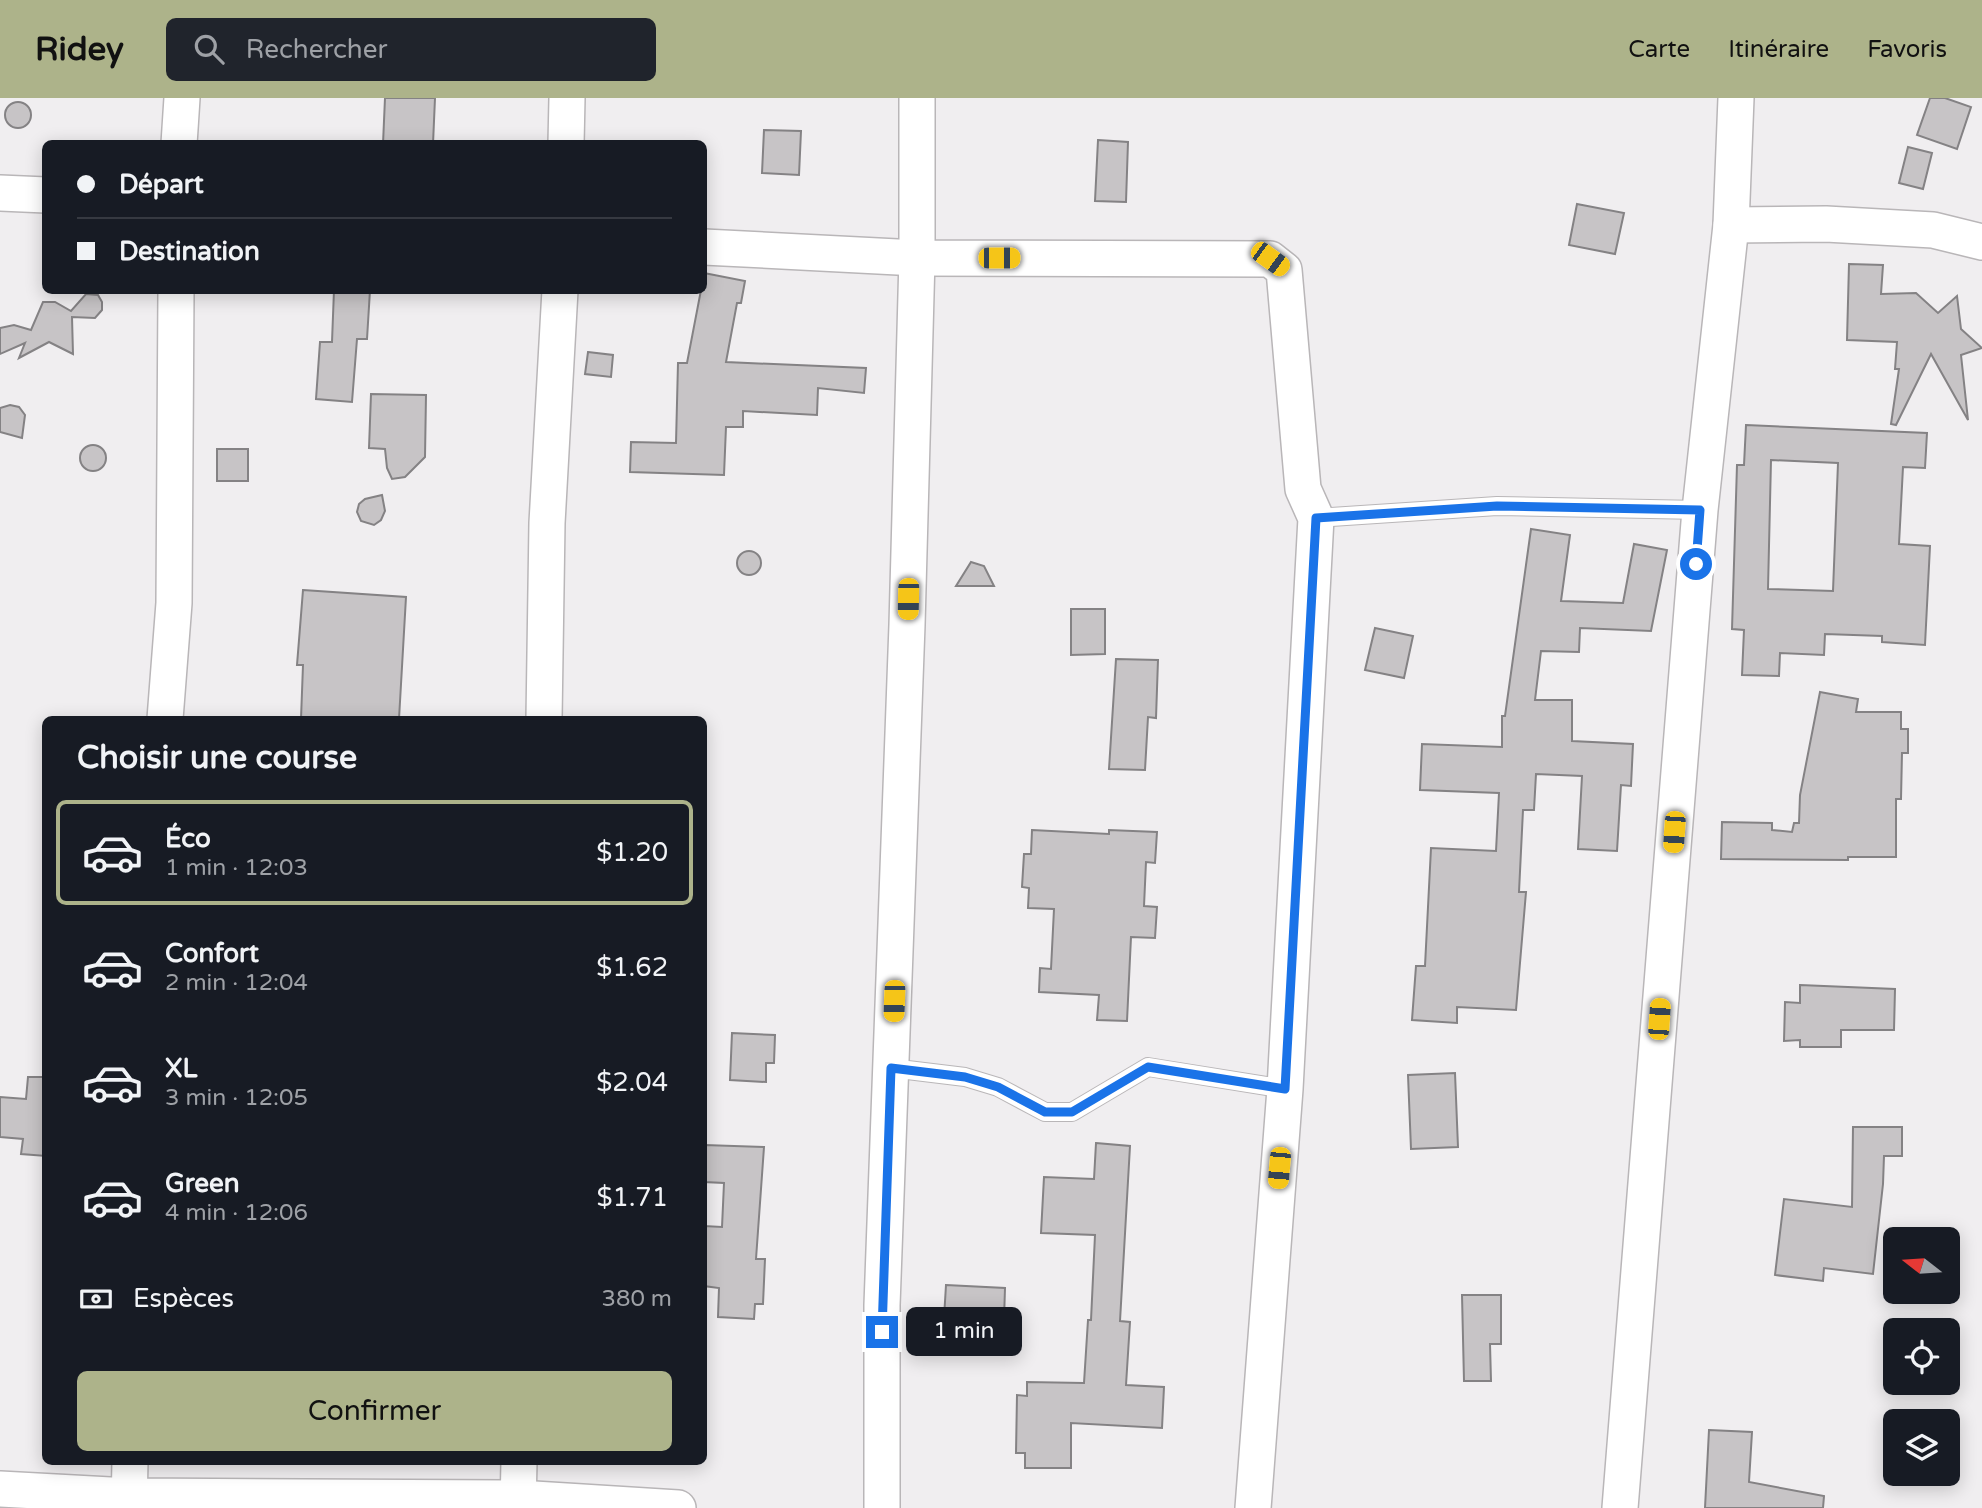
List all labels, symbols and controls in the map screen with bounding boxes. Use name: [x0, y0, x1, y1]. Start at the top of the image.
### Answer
search box: [166, 18, 656, 81]
text: Ridey: [35, 30, 124, 69]
icon: search: [190, 30, 228, 68]
text: Rechercher: [246, 34, 387, 65]
text: Carte: [1628, 35, 1690, 64]
text: Itinéraire: [1728, 35, 1829, 64]
text: Favoris: [1867, 35, 1947, 64]
text: Départ: [119, 169, 204, 200]
text: Destination: [119, 236, 260, 267]
car: [1247, 238, 1294, 280]
car: [979, 248, 1021, 269]
route start: [1680, 548, 1712, 580]
car: [898, 578, 919, 620]
text: Choisir une course: [77, 739, 357, 777]
car: [1663, 810, 1686, 854]
icon: car: [81, 821, 144, 884]
text: Éco: [165, 823, 211, 854]
text: $1.20: [596, 837, 668, 868]
text: 1 min · 12:03: [165, 854, 308, 882]
icon: car: [81, 936, 144, 999]
text: Confort: [165, 938, 259, 969]
text: $1.62: [596, 952, 668, 983]
text: 2 min · 12:04: [165, 969, 308, 997]
car: [883, 980, 906, 1022]
car: [1648, 997, 1671, 1041]
icon: car: [81, 1051, 144, 1114]
text: XL: [165, 1053, 197, 1084]
text: $2.04: [596, 1067, 668, 1098]
text: 3 min · 12:05: [165, 1084, 308, 1112]
car: [1267, 1146, 1292, 1190]
icon: car: [81, 1166, 144, 1229]
text: Green: [165, 1168, 240, 1199]
text: $1.71: [596, 1182, 668, 1213]
text: 4 min · 12:06: [165, 1199, 308, 1227]
north arrow: [1883, 1227, 1960, 1304]
map controls: [1883, 1227, 1960, 1486]
icon: cash: [77, 1280, 115, 1318]
text: Espèces: [133, 1283, 234, 1314]
text: 380 m: [602, 1285, 672, 1313]
callout: 1 min: [906, 1308, 1022, 1356]
route end: [866, 1316, 898, 1348]
text: 1 min: [933, 1317, 995, 1345]
button: locate: [1883, 1318, 1960, 1395]
button: Confirmer: [77, 1371, 672, 1451]
button: layers: [1883, 1409, 1960, 1486]

